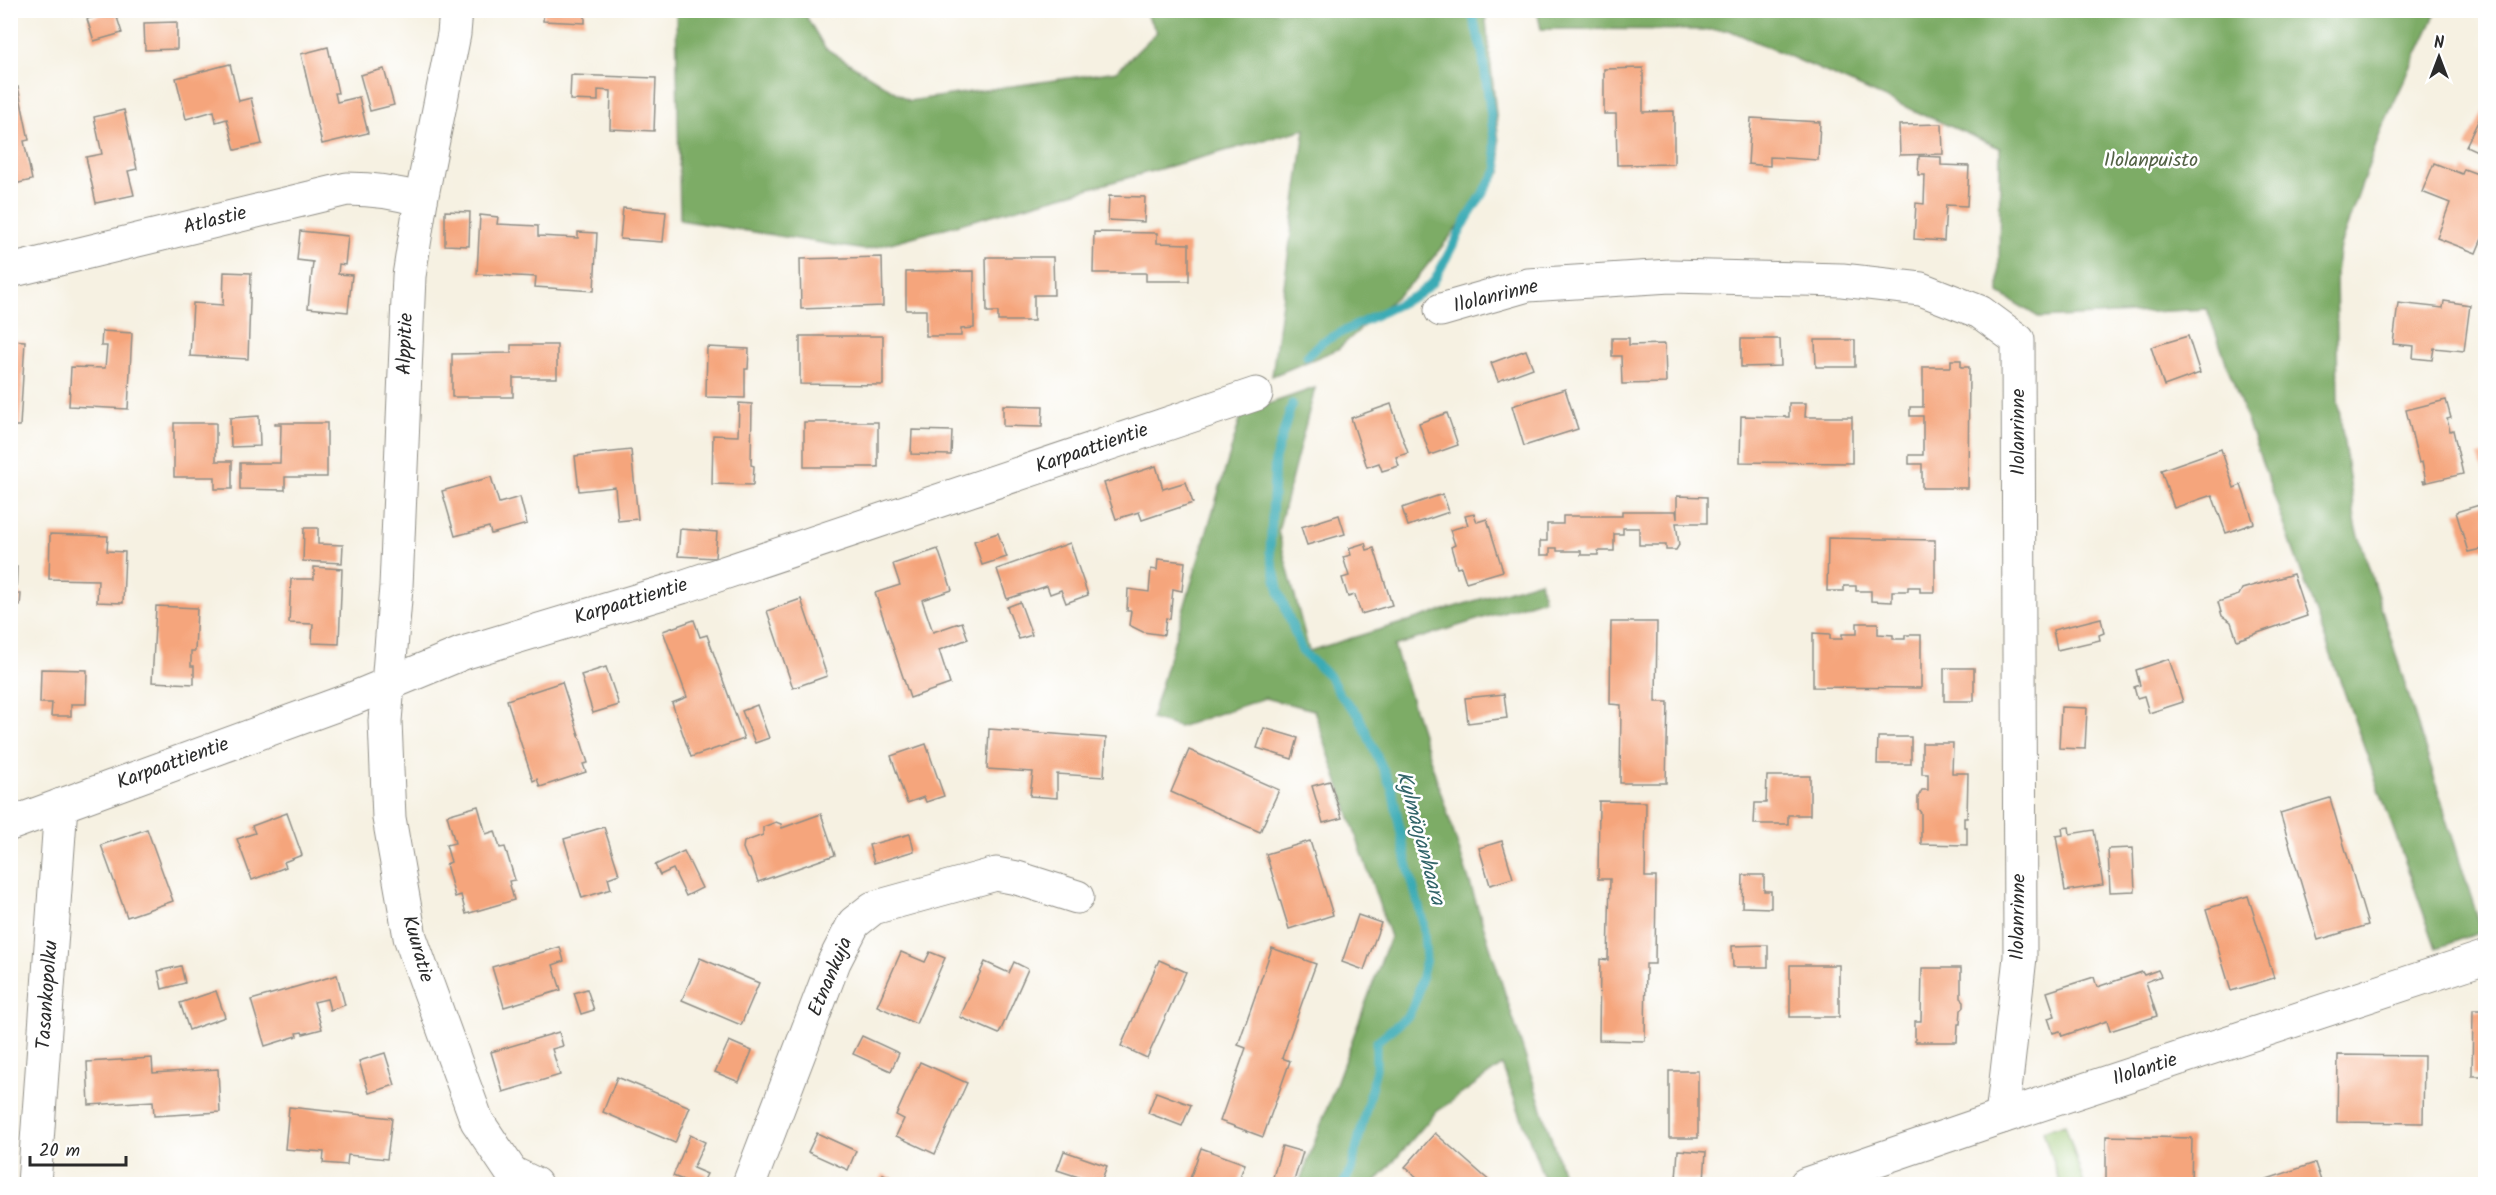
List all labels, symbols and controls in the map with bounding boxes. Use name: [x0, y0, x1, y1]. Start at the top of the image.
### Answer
north arrow: [2409, 27, 2469, 87]
text: N: [2434, 31, 2444, 56]
park label: Ilolanpuisto: [2104, 145, 2198, 177]
street label: Atlastie: [180, 198, 250, 244]
street label: Ilolanrinne: [1450, 271, 1542, 323]
street label: Alppitie: [389, 312, 423, 376]
street label: Ilolanrinne: [2003, 389, 2035, 475]
street label: Karpaattientie: [1031, 415, 1153, 483]
street label: Karpaattientie: [570, 570, 692, 634]
street label: Karpaattientie: [112, 729, 234, 799]
water label: Kylmäojanhaara: [1386, 767, 1454, 910]
street label: Ilolanrinne: [2002, 873, 2036, 961]
street label: Kuuratie: [392, 912, 442, 986]
street label: Etnankuja: [800, 932, 862, 1022]
street label: Tasankopolku: [28, 939, 68, 1051]
street label: Ilolantie: [2108, 1044, 2182, 1096]
scale bar: [30, 1129, 126, 1167]
text: 20 m: [39, 1137, 80, 1166]

